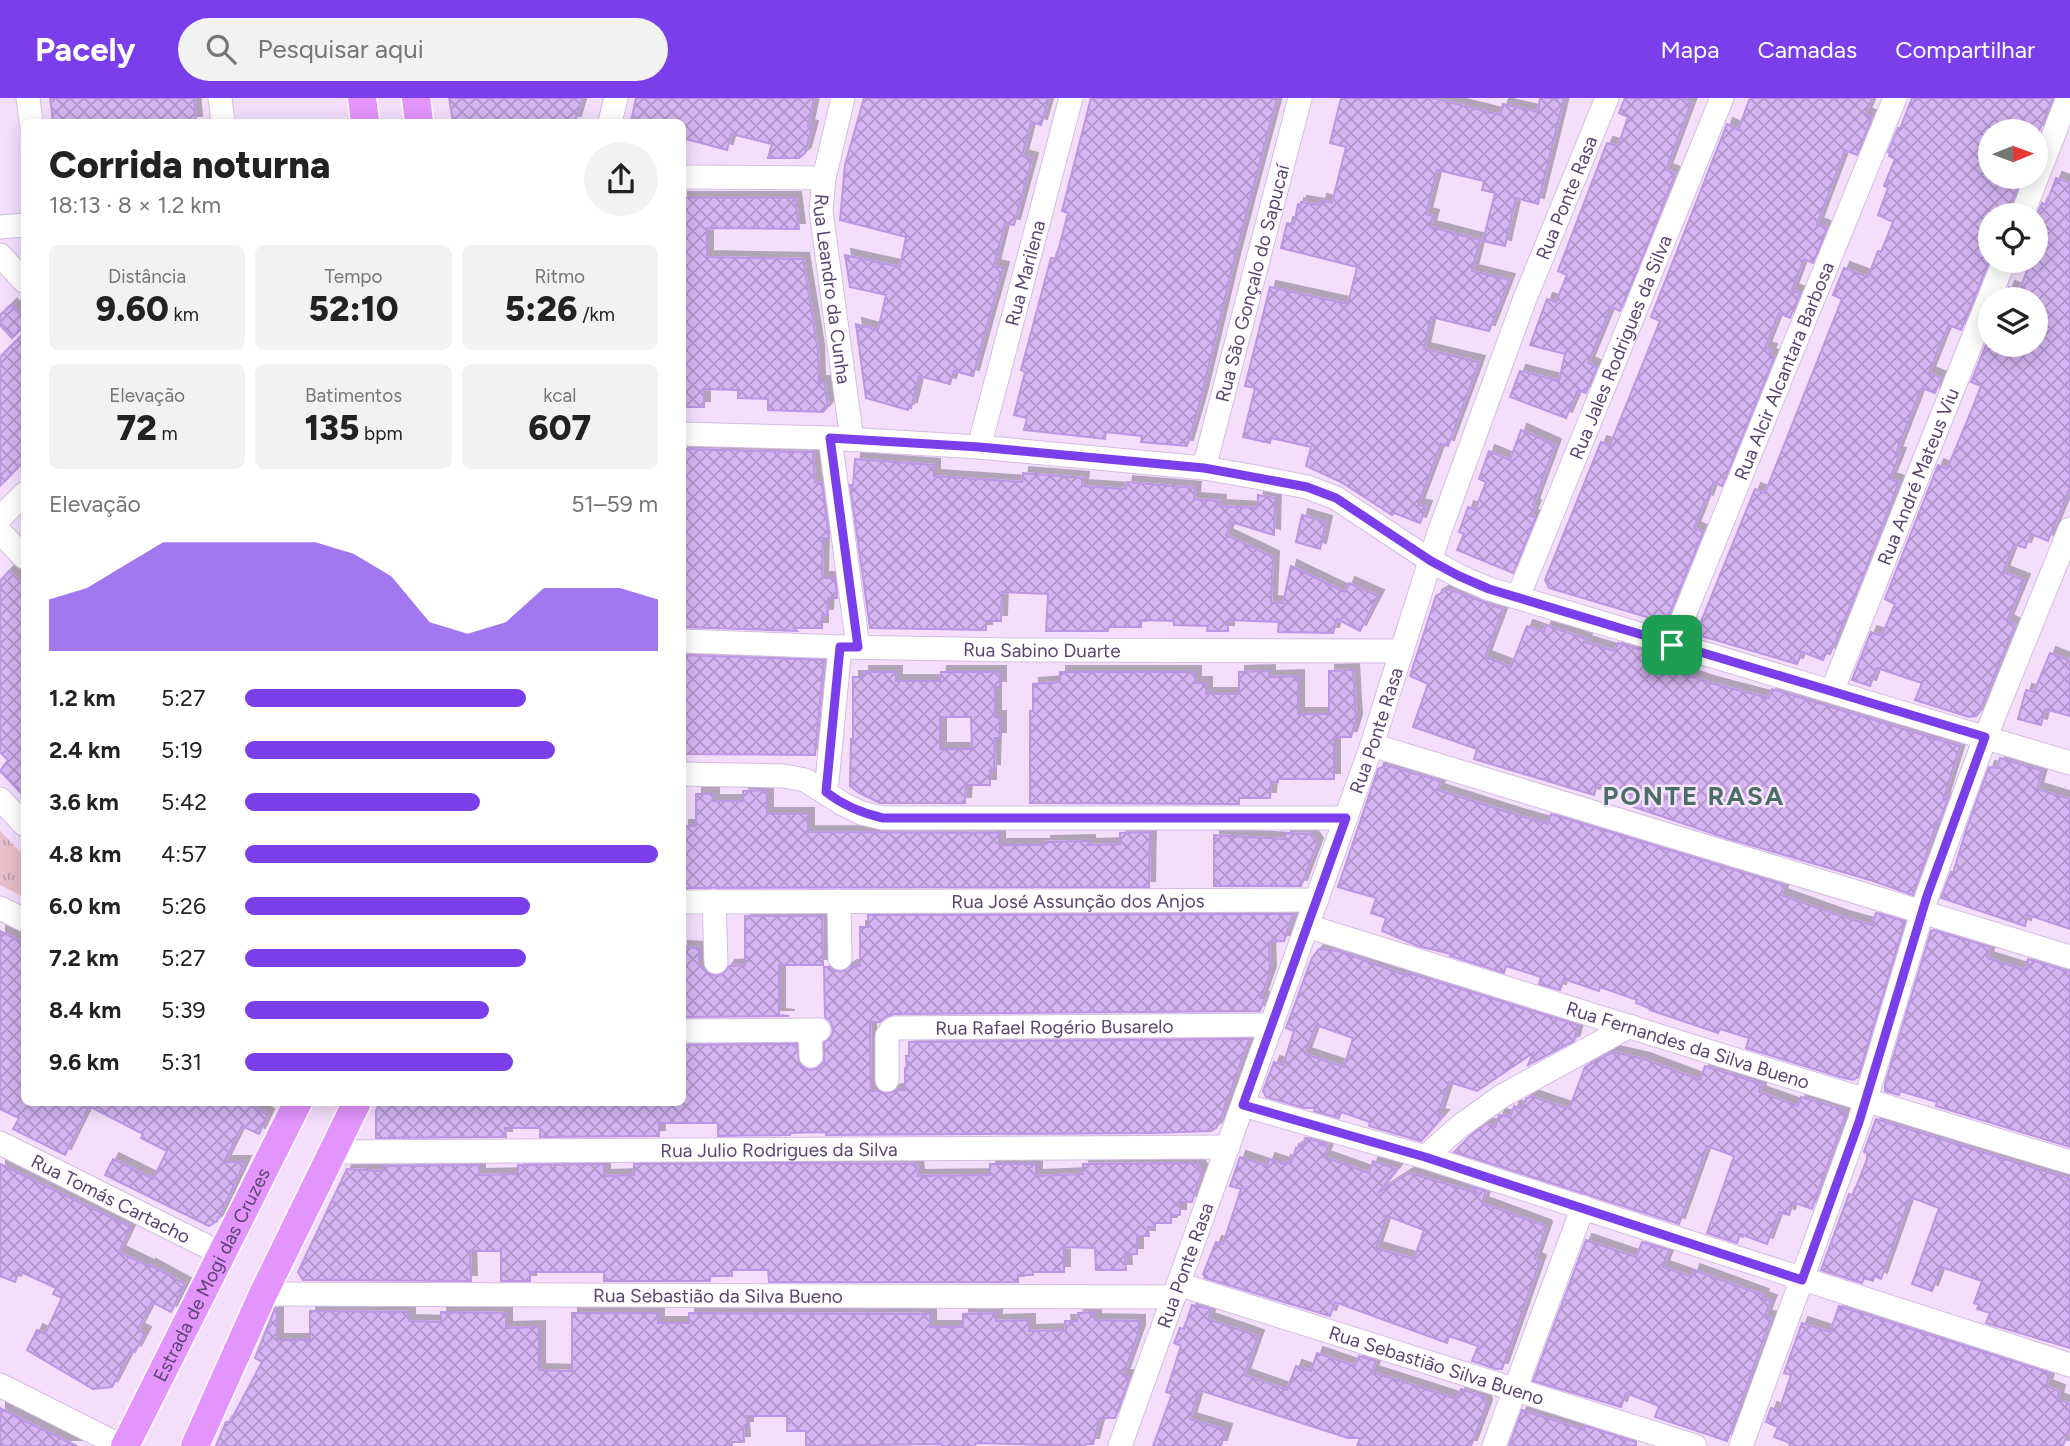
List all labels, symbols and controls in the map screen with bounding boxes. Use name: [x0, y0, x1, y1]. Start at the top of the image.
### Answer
search box: [178, 18, 668, 81]
text: Pacely: [35, 30, 136, 69]
icon: search: [202, 30, 240, 68]
text: Pesquisar aqui: [258, 33, 424, 65]
text: Mapa: [1660, 35, 1719, 64]
text: Camadas: [1757, 35, 1857, 64]
text: Compartilhar: [1895, 35, 2035, 64]
north arrow: [1978, 119, 2048, 189]
map controls: [1978, 119, 2048, 357]
street label: Rua Ponte Rasa: [1531, 132, 1602, 263]
text: Corrida noturna: [49, 142, 331, 188]
button: share: [584, 142, 658, 216]
street label: Rua São Gonçalo do Sapucaí: [1210, 160, 1294, 404]
text: 18:13 · 8 × 1.2 km: [49, 191, 221, 219]
street label: Rua Leandro da Cunha: [809, 193, 856, 385]
button: locate: [1978, 203, 2048, 273]
street label: Rua Marilena: [1000, 218, 1050, 328]
street label: Rua Jales Rodrigues da Silva: [1564, 231, 1676, 463]
street label: Rua Alcir Alcantara Barbosa: [1729, 258, 1838, 483]
text: Distância: [108, 265, 186, 288]
text: Tempo: [324, 265, 383, 288]
text: Ritmo: [534, 265, 585, 288]
button: layers: [1978, 287, 2048, 357]
text: 9.60: [96, 288, 169, 330]
text: 52:10: [308, 288, 399, 330]
text: 5:26: [505, 288, 578, 330]
text: km: [169, 303, 199, 326]
text: /km: [578, 303, 615, 326]
text: Elevação: [109, 384, 185, 407]
text: Batimentos: [305, 384, 402, 407]
text: kcal: [543, 384, 576, 407]
street label: Rua André Mateus Viu: [1872, 385, 1964, 568]
text: 72: [117, 407, 157, 449]
text: 135: [304, 407, 359, 449]
text: 607: [528, 407, 591, 449]
text: m: [157, 422, 178, 445]
text: bpm: [359, 422, 403, 445]
text: Elevação: [49, 490, 141, 518]
text: 51–59 m: [571, 490, 658, 518]
pin: [1642, 615, 1702, 675]
icon: arrive: [1653, 626, 1691, 664]
street label: Rua Sabino Duarte: [963, 638, 1121, 662]
street label: Rua Ponte Rasa: [1344, 664, 1407, 797]
text: 1.2 km: [49, 684, 116, 712]
text: 5:27: [161, 684, 205, 712]
text: 2.4 km: [49, 736, 120, 764]
text: 5:19: [161, 736, 203, 764]
district label: PONTE RASA: [1603, 780, 1785, 812]
text: 3.6 km: [49, 788, 119, 816]
text: 5:42: [161, 788, 207, 816]
text: 4.8 km: [49, 840, 121, 868]
text: 4:57: [161, 840, 207, 868]
street label: Rua José Assunção dos Anjos: [951, 889, 1205, 913]
text: 6.0 km: [49, 892, 121, 920]
text: 5:26: [161, 892, 206, 920]
text: 7.2 km: [49, 944, 119, 972]
text: 5:27: [161, 944, 205, 972]
text: 8.4 km: [49, 996, 121, 1024]
text: 5:39: [161, 996, 206, 1024]
street label: Rua Fernandes da Silva Bueno: [1563, 996, 1813, 1094]
street label: Rua Rafael Rogério Busarelo: [935, 1014, 1174, 1039]
text: 9.6 km: [49, 1048, 119, 1076]
text: 5:31: [161, 1048, 202, 1076]
street label: Rua Julio Rodrigues da Silva: [660, 1137, 898, 1162]
street label: Rua Tomás Cartacho: [27, 1149, 194, 1248]
street label: Estrada de Mogi das Cruzes: [148, 1164, 275, 1385]
street label: Rua Ponte Rasa: [1152, 1199, 1218, 1331]
street label: Rua Sebastião da Silva Bueno: [593, 1284, 843, 1307]
street label: Rua Sebastião Silva Bueno: [1326, 1321, 1547, 1410]

